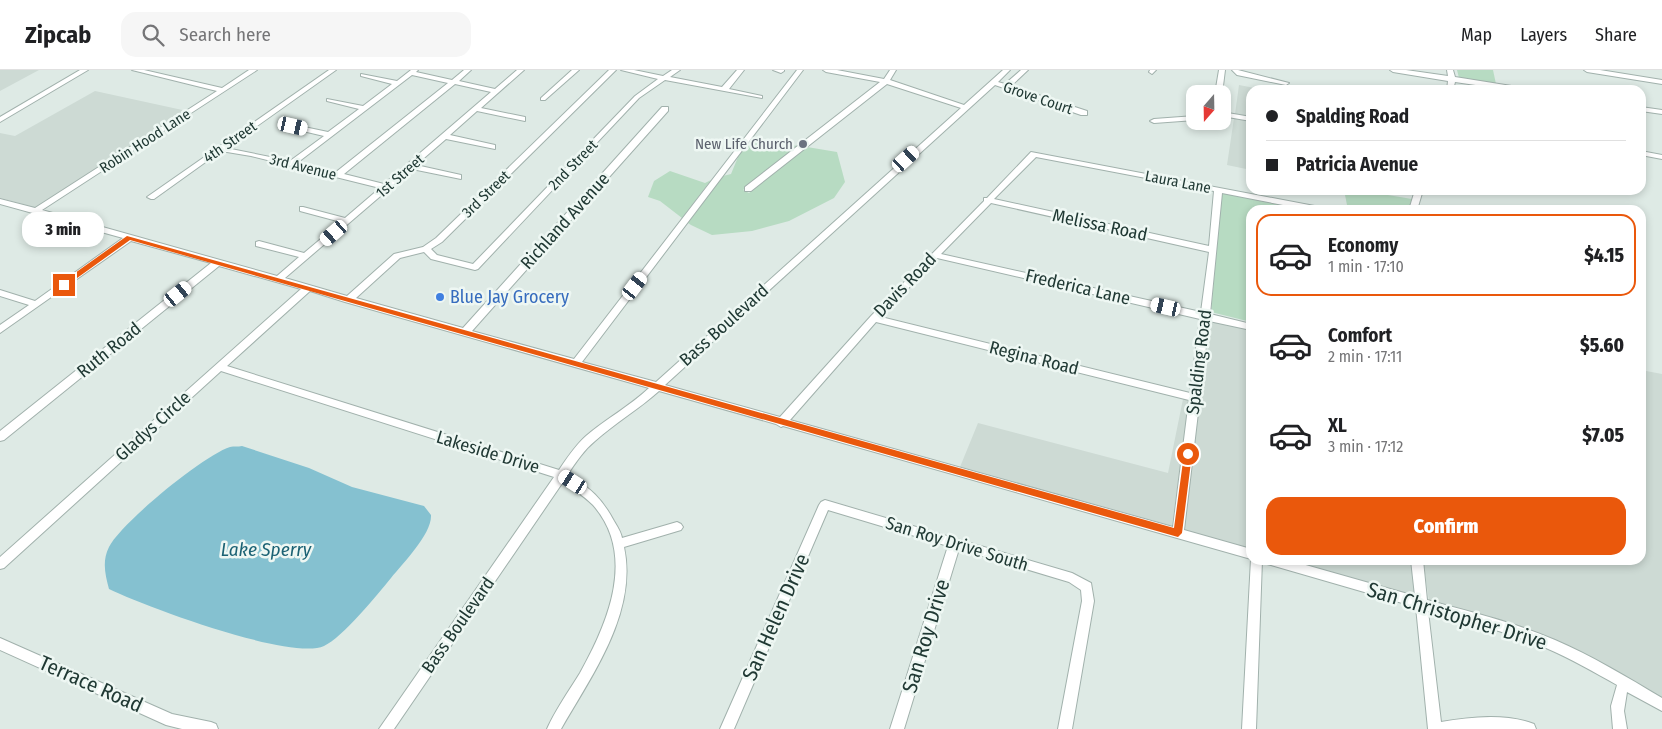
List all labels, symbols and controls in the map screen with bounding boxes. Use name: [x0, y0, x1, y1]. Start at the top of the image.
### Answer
search box: [121, 12, 471, 57]
text: Zipcab: [25, 21, 91, 49]
icon: search: [139, 21, 167, 49]
text: Search here: [179, 23, 271, 46]
text: Map: [1461, 24, 1492, 46]
text: Layers: [1520, 24, 1567, 46]
text: Share: [1595, 24, 1637, 46]
street label: Grove Court: [1001, 78, 1075, 118]
north arrow: [1186, 85, 1231, 130]
map controls: [1186, 85, 1231, 130]
street label: Robin Hood Lane: [96, 105, 194, 177]
text: Spalding Road: [1296, 105, 1409, 128]
car: [276, 115, 309, 137]
street label: 4th Street: [200, 117, 260, 167]
place label: New Life Church: [695, 135, 793, 153]
street label: 2nd Street: [545, 136, 601, 194]
marker: New Life Church: [797, 138, 809, 150]
car: [889, 143, 922, 175]
street label: 3rd Avenue: [268, 150, 338, 184]
street label: 1st Street: [372, 150, 428, 202]
text: Patricia Avenue: [1296, 153, 1418, 176]
street label: 3rd Street: [458, 167, 514, 221]
street label: Laura Lane: [1144, 167, 1212, 197]
street label: Richland Avenue: [516, 168, 614, 274]
street label: Melissa Road: [1051, 204, 1149, 246]
callout: 3 min: [23, 212, 105, 248]
car: [317, 217, 350, 249]
text: 3 min: [45, 220, 81, 239]
icon: car: [1268, 233, 1313, 278]
text: Economy: [1328, 234, 1398, 257]
text: $4.15: [1584, 244, 1624, 267]
street label: Davis Road: [869, 248, 941, 322]
text: 1 min · 17:10: [1328, 257, 1404, 276]
street label: Frederica Lane: [1023, 264, 1133, 310]
car: [619, 270, 650, 302]
route end: [53, 274, 75, 296]
car: [161, 279, 194, 309]
street label: Bass Boulevard: [675, 279, 773, 371]
place label: Blue Jay Grocery: [450, 286, 569, 308]
marker: Blue Jay Grocery: [434, 291, 446, 303]
car: [1149, 296, 1182, 318]
street label: Spalding Road: [1182, 308, 1216, 416]
street label: Ruth Road: [72, 317, 146, 383]
icon: car: [1268, 323, 1313, 368]
text: Comfort: [1328, 324, 1392, 347]
text: $5.60: [1580, 334, 1624, 357]
street label: Regina Road: [987, 336, 1081, 380]
text: 2 min · 17:11: [1328, 347, 1402, 366]
street label: Gladys Circle: [111, 386, 195, 466]
icon: car: [1268, 413, 1313, 458]
text: XL: [1328, 414, 1347, 437]
text: $7.05: [1582, 424, 1624, 447]
street label: Lakeside Drive: [434, 426, 542, 478]
text: 3 min · 17:12: [1328, 437, 1403, 456]
route start: [1177, 443, 1199, 465]
car: [556, 468, 589, 496]
button: Confirm: [1266, 497, 1626, 555]
street label: San Roy Drive South: [883, 512, 1031, 576]
water label: Lake Sperry: [221, 538, 312, 561]
street label: San Helen Drive: [736, 550, 816, 684]
street label: Bass Boulevard: [417, 573, 499, 677]
street label: San Roy Drive: [896, 576, 956, 696]
street label: San Christopher Drive: [1364, 576, 1550, 656]
street label: Terrace Road: [35, 650, 147, 718]

